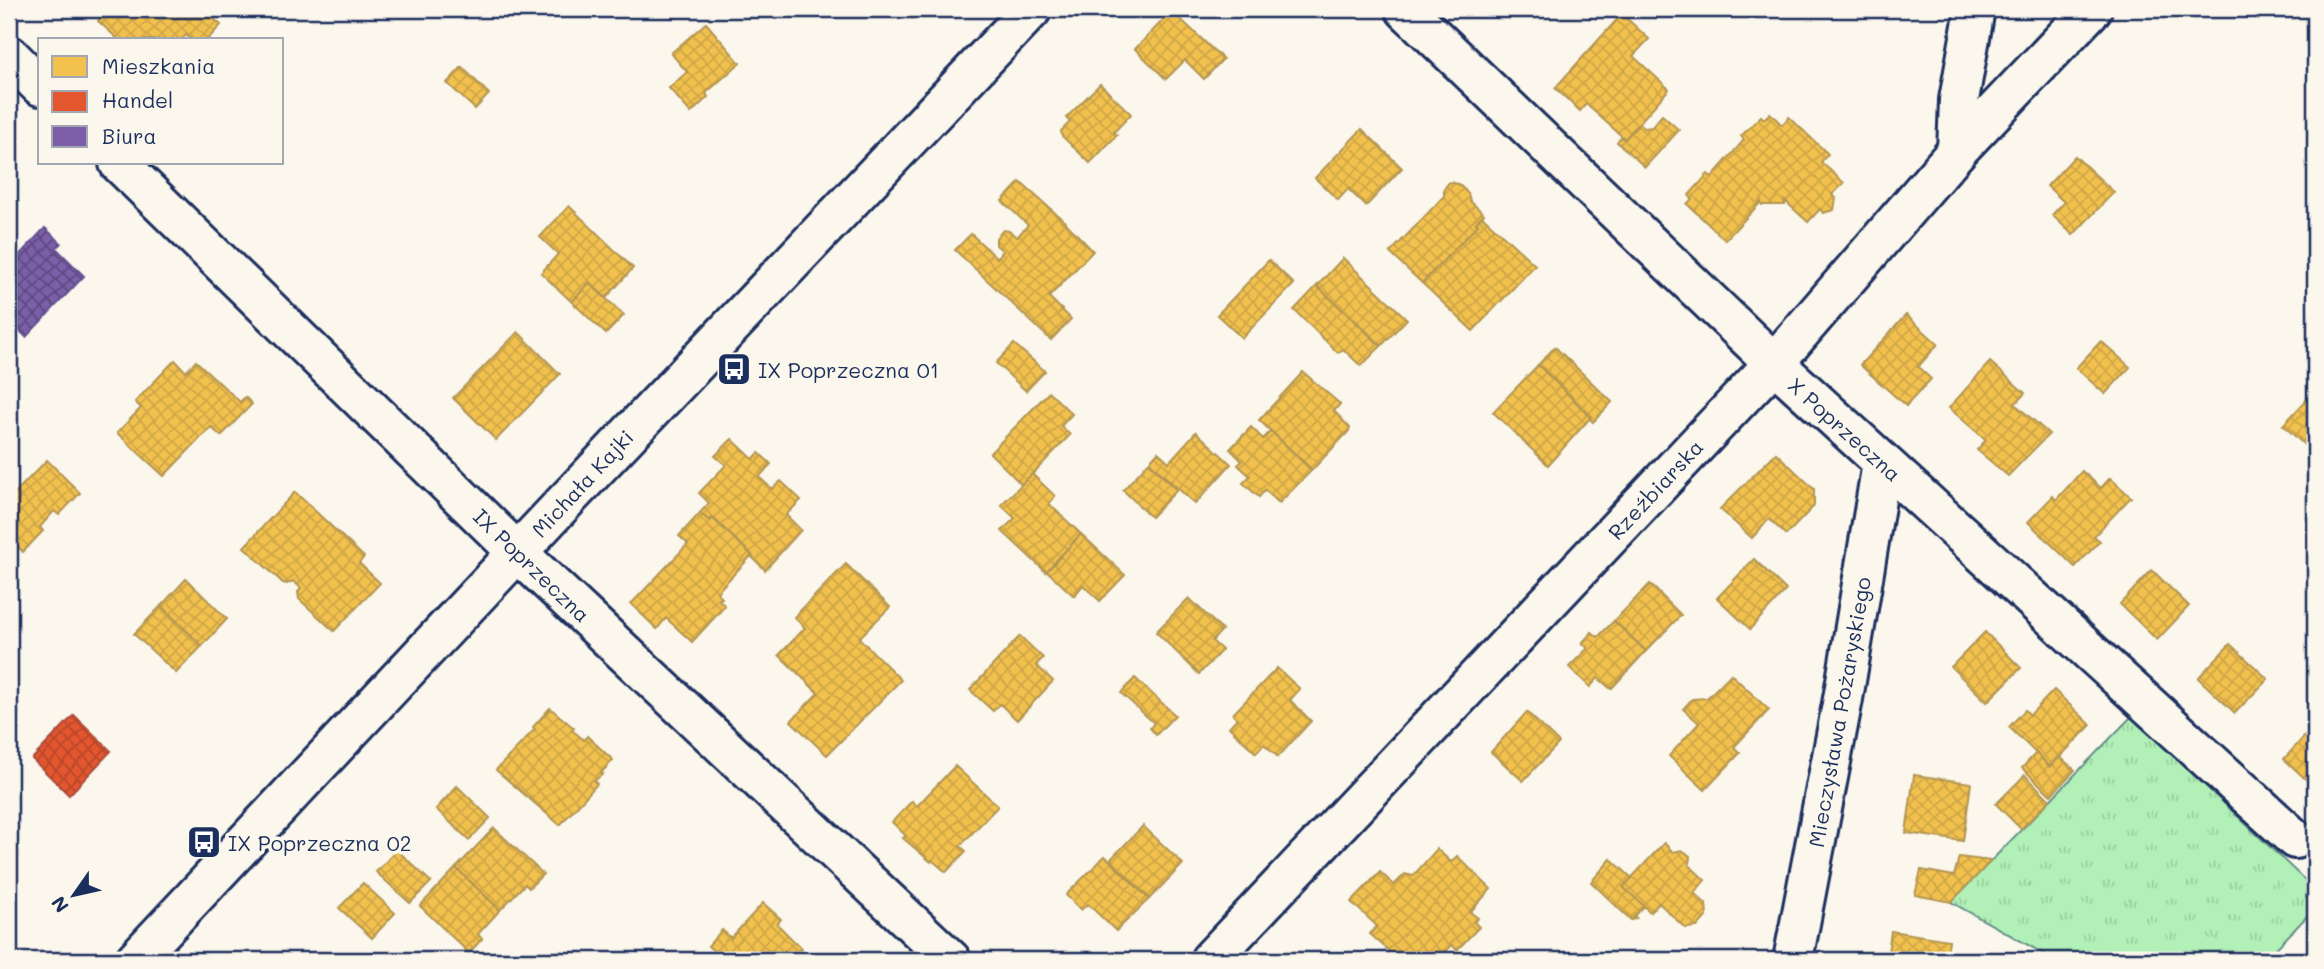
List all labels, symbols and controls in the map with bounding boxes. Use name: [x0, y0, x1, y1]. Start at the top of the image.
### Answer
legend: [38, 38, 284, 164]
text: Mieszkania: [102, 52, 215, 79]
text: Handel: [102, 86, 173, 113]
text: Biura: [102, 122, 157, 149]
bus stop icon: IX Poprzeczna 01: [715, 350, 753, 388]
place label: IX Poprzeczna 01: [758, 356, 939, 383]
street label: X Poprzeczna: [1783, 371, 1907, 487]
street label: Michała Kajki: [525, 424, 639, 542]
street label: Rzeźbiarska: [1602, 433, 1708, 545]
street label: IX Poprzeczna: [468, 502, 596, 628]
street label: Mieczysława Pożaryskiego: [1802, 575, 1876, 849]
bus stop icon: IX Poprzeczna 02: [185, 823, 223, 861]
place label: IX Poprzeczna 02: [228, 829, 411, 856]
north arrow: [38, 860, 108, 930]
text: N: [45, 892, 74, 918]

